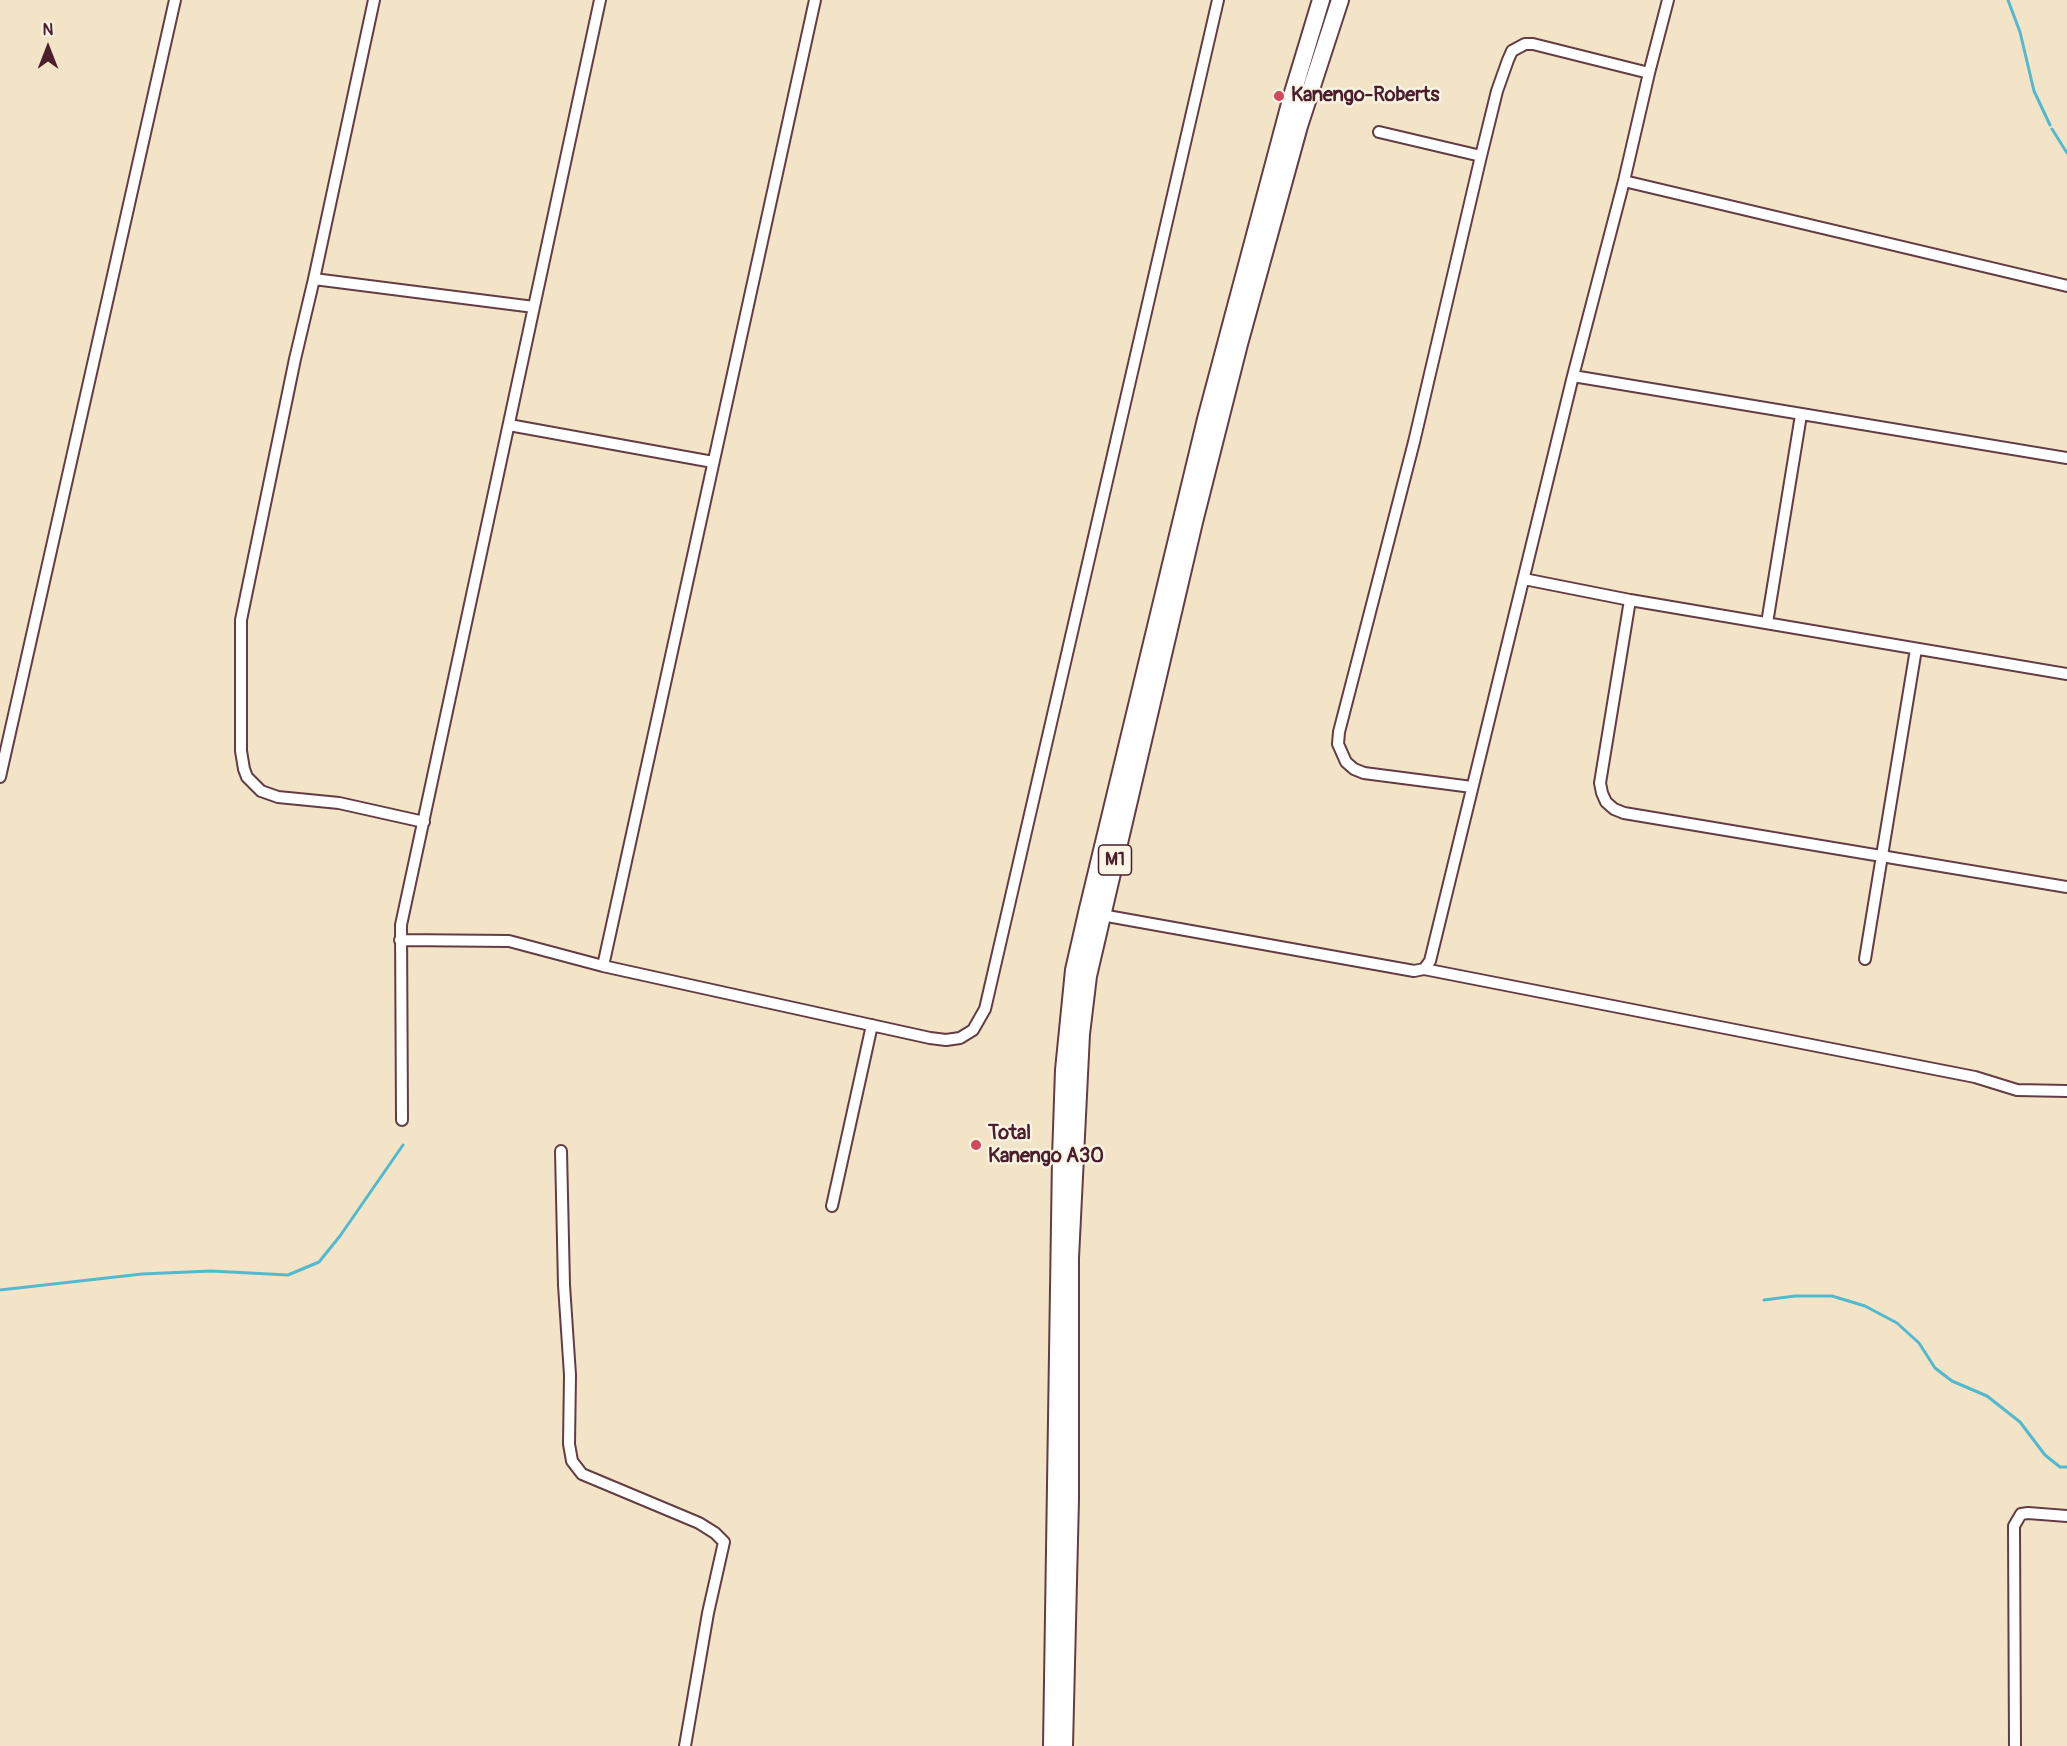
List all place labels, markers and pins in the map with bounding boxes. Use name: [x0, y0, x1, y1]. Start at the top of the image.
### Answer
place label: Kanengo-Roberts: [1291, 84, 1439, 108]
marker: Kanengo-Roberts: [1272, 89, 1286, 103]
place label: Total Kanengo A30: [988, 1122, 1104, 1169]
marker: Total Kanengo A30: [969, 1138, 983, 1152]

